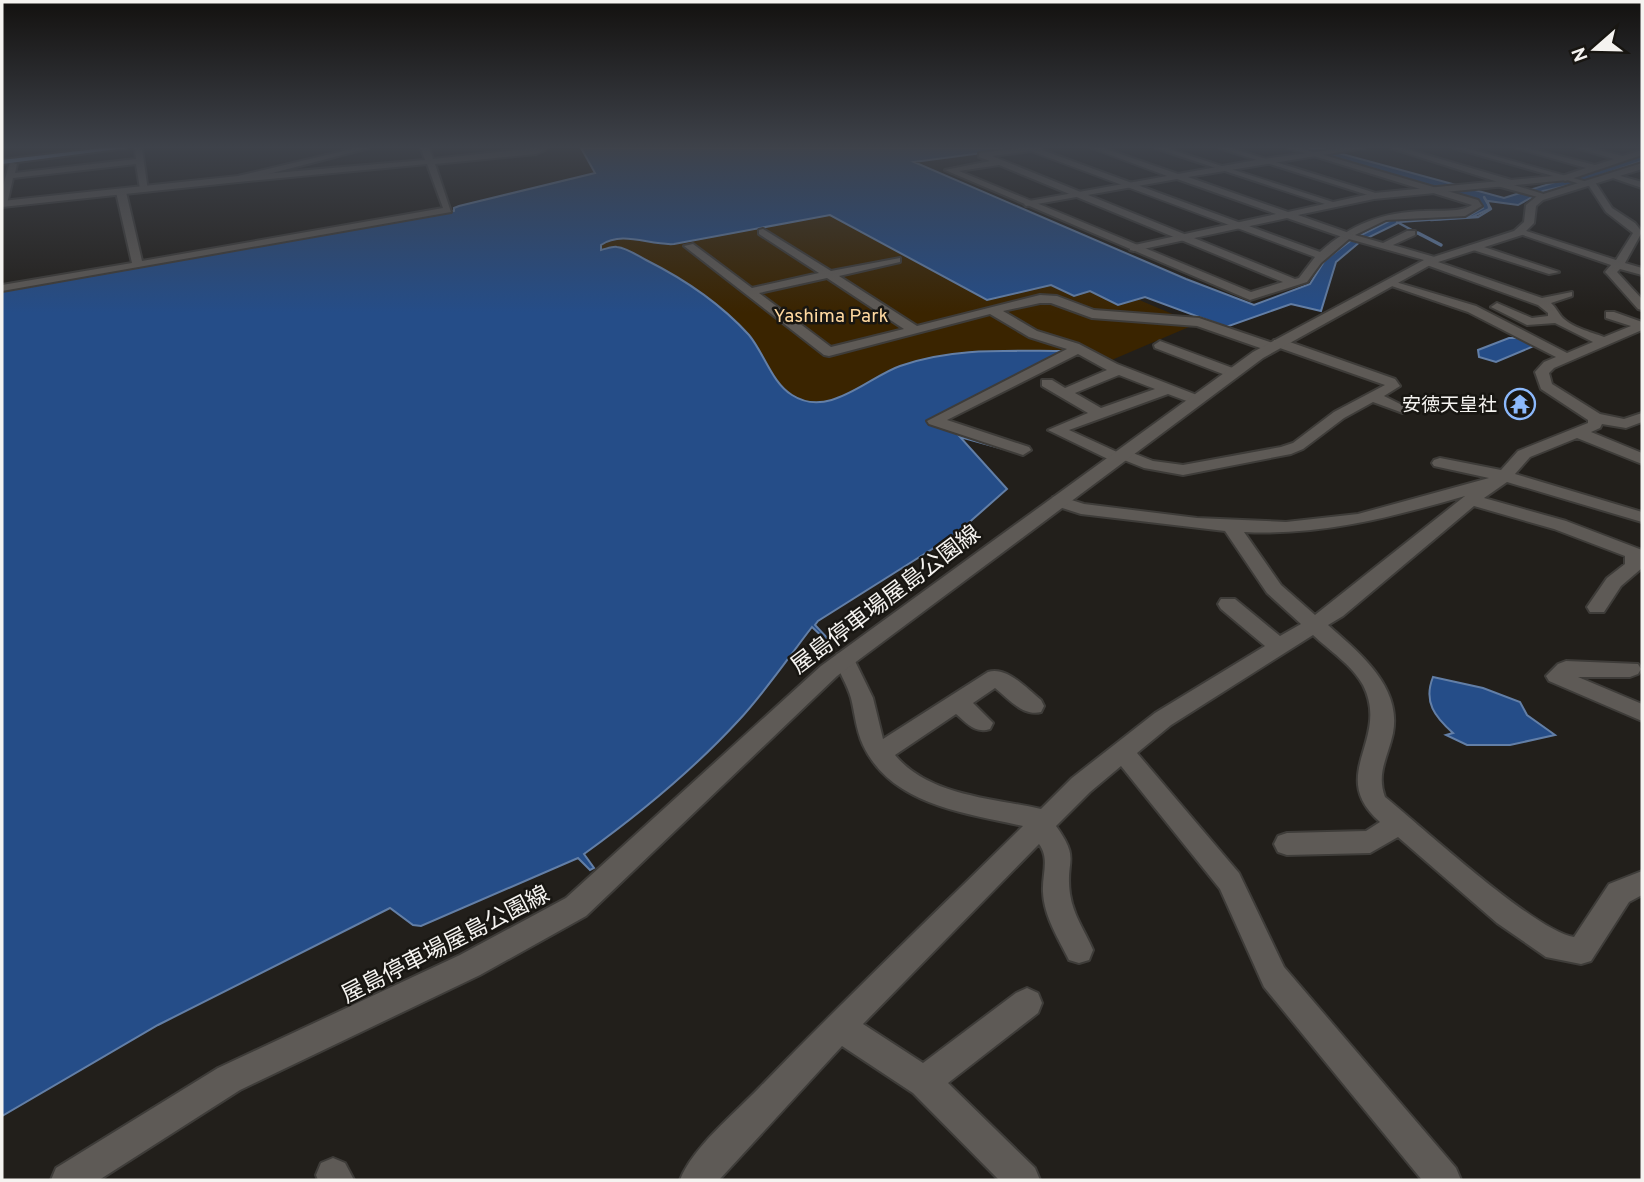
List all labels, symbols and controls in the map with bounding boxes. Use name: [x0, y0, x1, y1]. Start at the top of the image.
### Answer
north arrow: [1560, 14, 1630, 84]
text: N: [1567, 44, 1595, 65]
park label: Yashima Park: [773, 305, 889, 329]
temple icon: 安徳天皇社: [1503, 387, 1537, 421]
place label: 安徳天皇社: [1402, 394, 1497, 418]
street label: 屋島停車場屋島公園線: [786, 520, 987, 682]
street label: 屋島停車場屋島公園線: [337, 881, 555, 1011]

